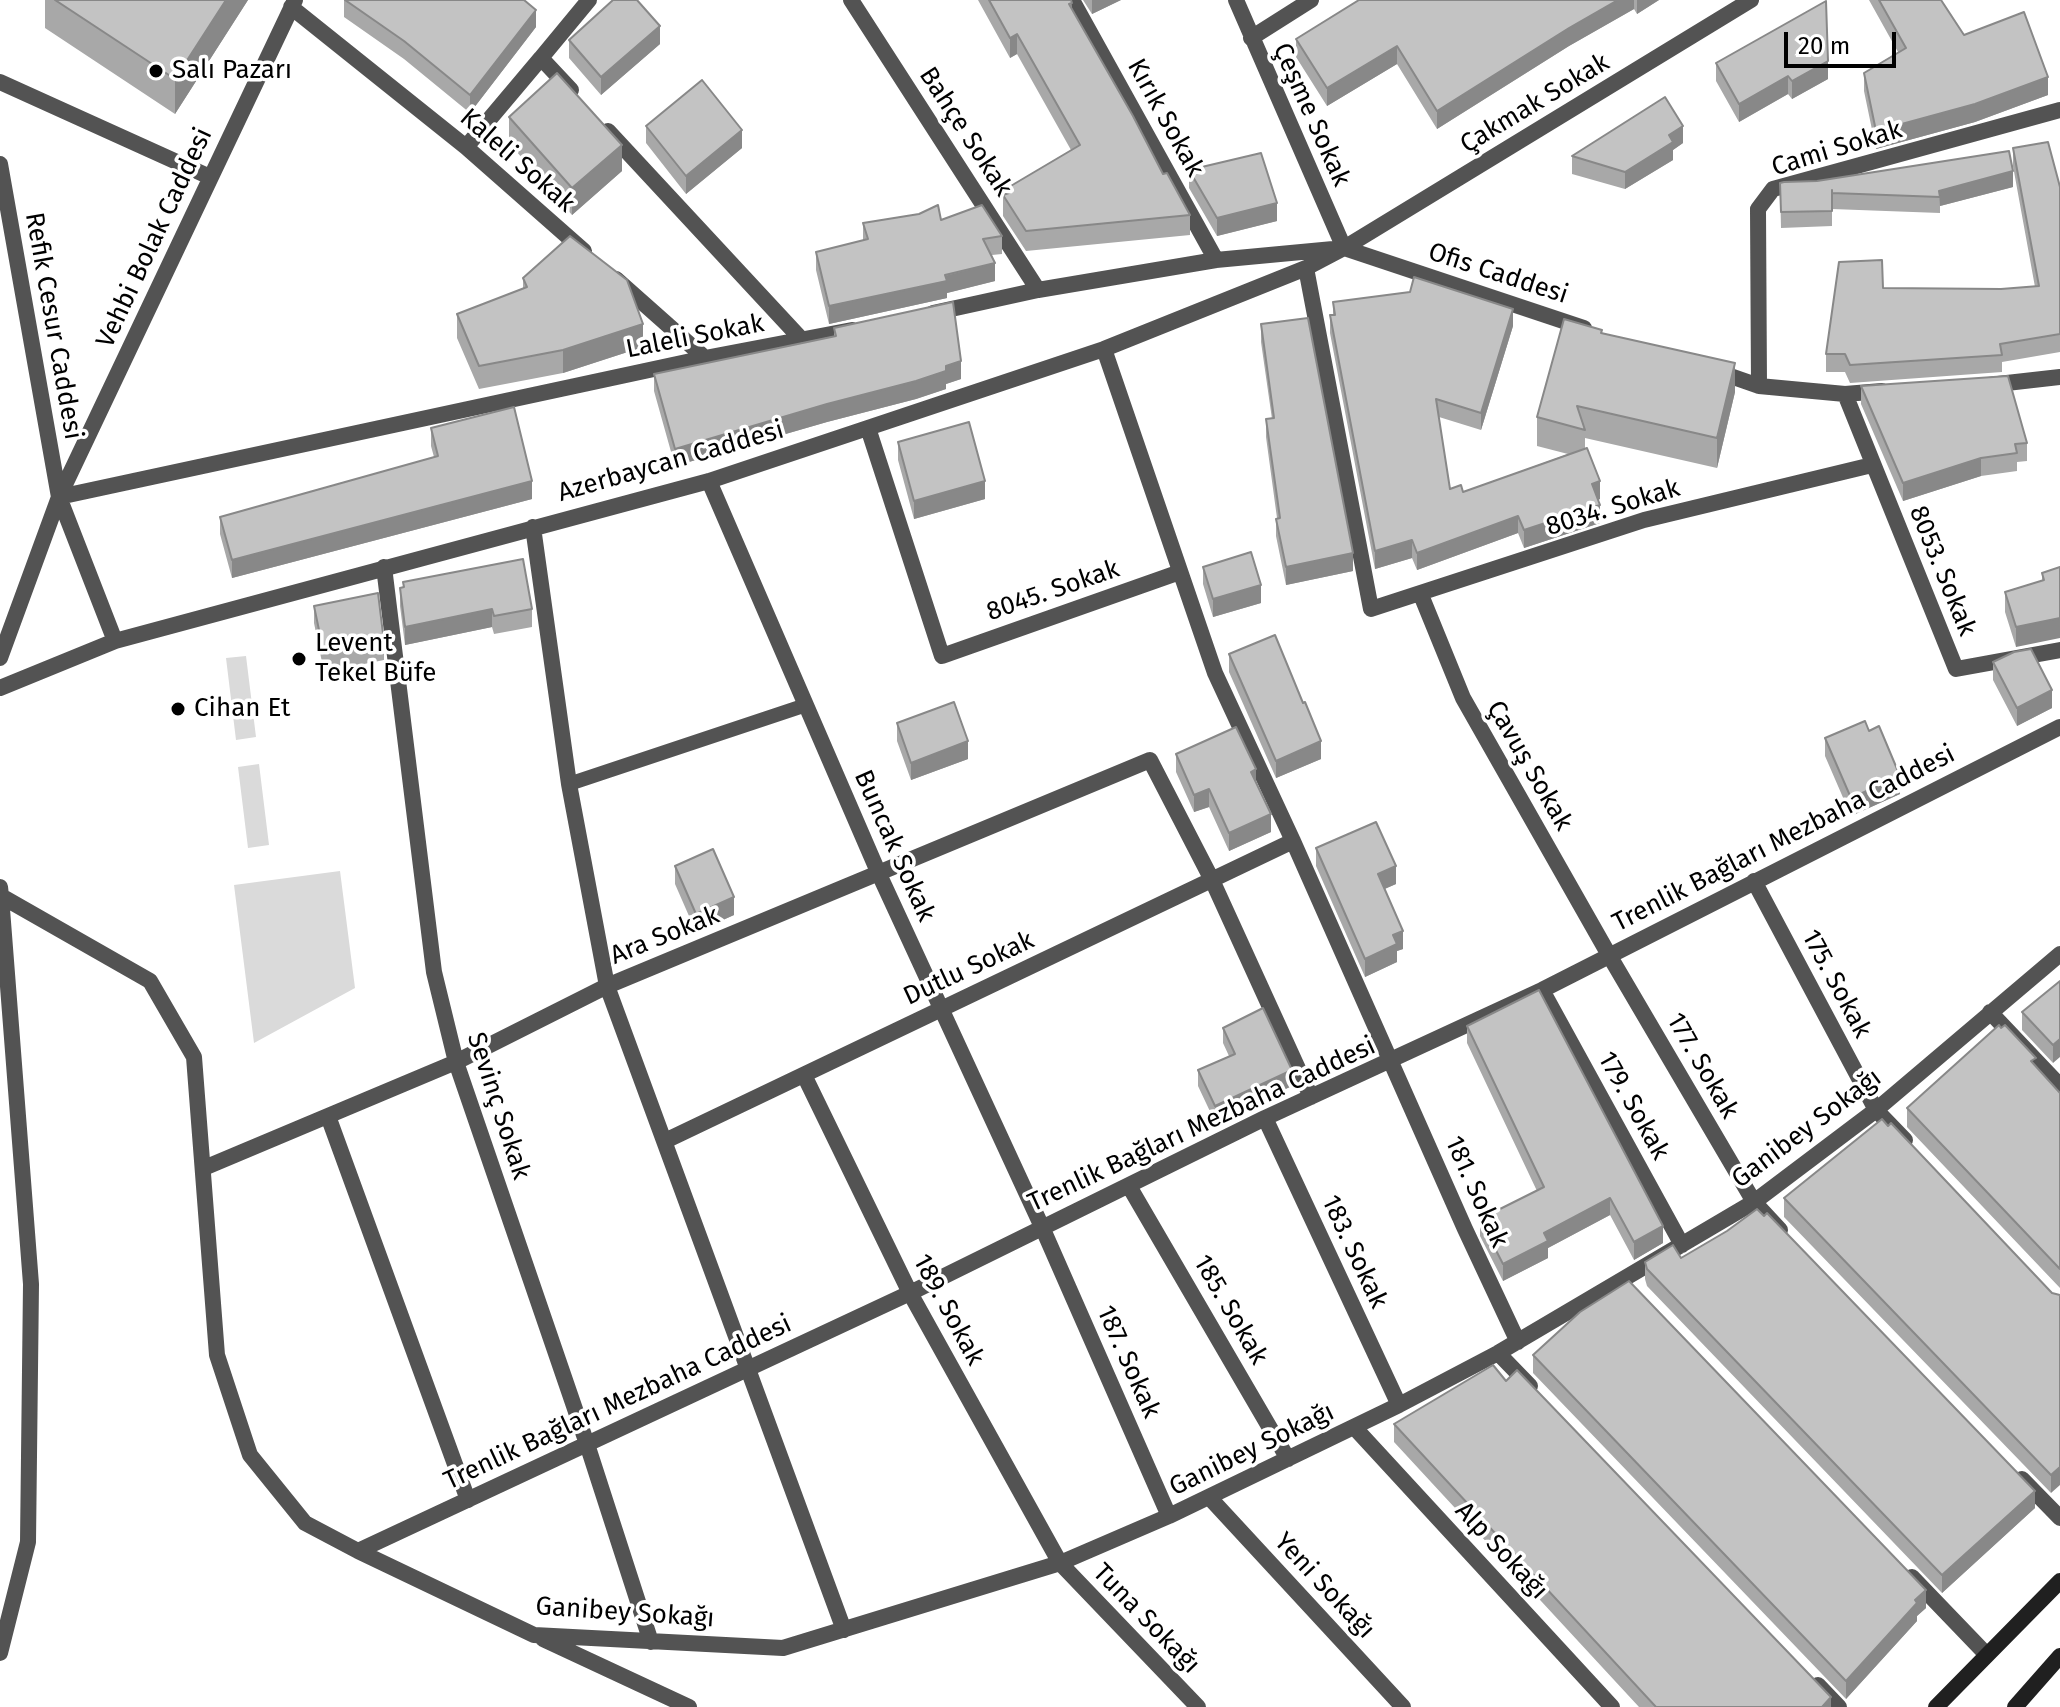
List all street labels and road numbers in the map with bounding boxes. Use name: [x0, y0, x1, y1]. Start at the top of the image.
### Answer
street label: Çeşme Sokak: [1266, 39, 1356, 191]
street label: Çakmak Sokak: [1455, 47, 1615, 161]
street label: Kırık Sokak: [1120, 54, 1210, 182]
street label: Bahçe Sokak: [912, 61, 1018, 203]
street label: Kaleli Sokak: [453, 103, 581, 219]
street label: Cami Sokak: [1768, 114, 1906, 184]
street label: Vehbi Bolak Caddesi: [90, 123, 220, 353]
street label: Refik Cesur Caddesi: [18, 210, 88, 442]
street label: Ofis Caddesi: [1424, 237, 1572, 311]
street label: Laleli Sokak: [623, 308, 767, 366]
street label: Azerbaycan Caddesi: [554, 415, 788, 509]
street label: 8034. Sokak: [1542, 473, 1684, 543]
street label: 8053. Sokak: [1902, 501, 1982, 641]
street label: 8045. Sokak: [983, 554, 1123, 628]
street label: Çavuş Sokak: [1479, 696, 1579, 836]
street label: Trenlik Bağları Mezbaha Caddesi: [1608, 739, 1960, 939]
street label: Buncak Sokak: [847, 765, 941, 927]
street label: Ara Sokak: [606, 900, 724, 972]
street label: 175. Sokak: [1794, 924, 1878, 1044]
street label: Dutlu Sokak: [899, 925, 1039, 1013]
street label: 177. Sokak: [1659, 1007, 1745, 1125]
street label: Sevinç Sokak: [460, 1029, 536, 1183]
street label: Trenlik Bağları Mezbaha Caddesi: [1023, 1031, 1381, 1219]
street label: 179. Sokak: [1591, 1046, 1675, 1166]
street label: Ganibey Sokağı: [1726, 1063, 1888, 1195]
street label: 181. Sokak: [1438, 1131, 1514, 1253]
street label: 183. Sokak: [1314, 1190, 1394, 1314]
street label: 189. Sokak: [906, 1249, 990, 1371]
street label: 185. Sokak: [1186, 1250, 1274, 1370]
street label: 187. Sokak: [1089, 1301, 1167, 1423]
street label: Trenlik Bağları Mezbaha Caddesi: [439, 1309, 797, 1497]
street label: Ganibey Sokağı: [1165, 1397, 1339, 1503]
street label: Alp Sokağı: [1448, 1496, 1554, 1606]
street label: Yeni Sokağı: [1267, 1527, 1381, 1645]
street label: Tuna Sokağı: [1086, 1558, 1206, 1680]
street label: Ganibey Sokağı: [534, 1591, 716, 1635]

